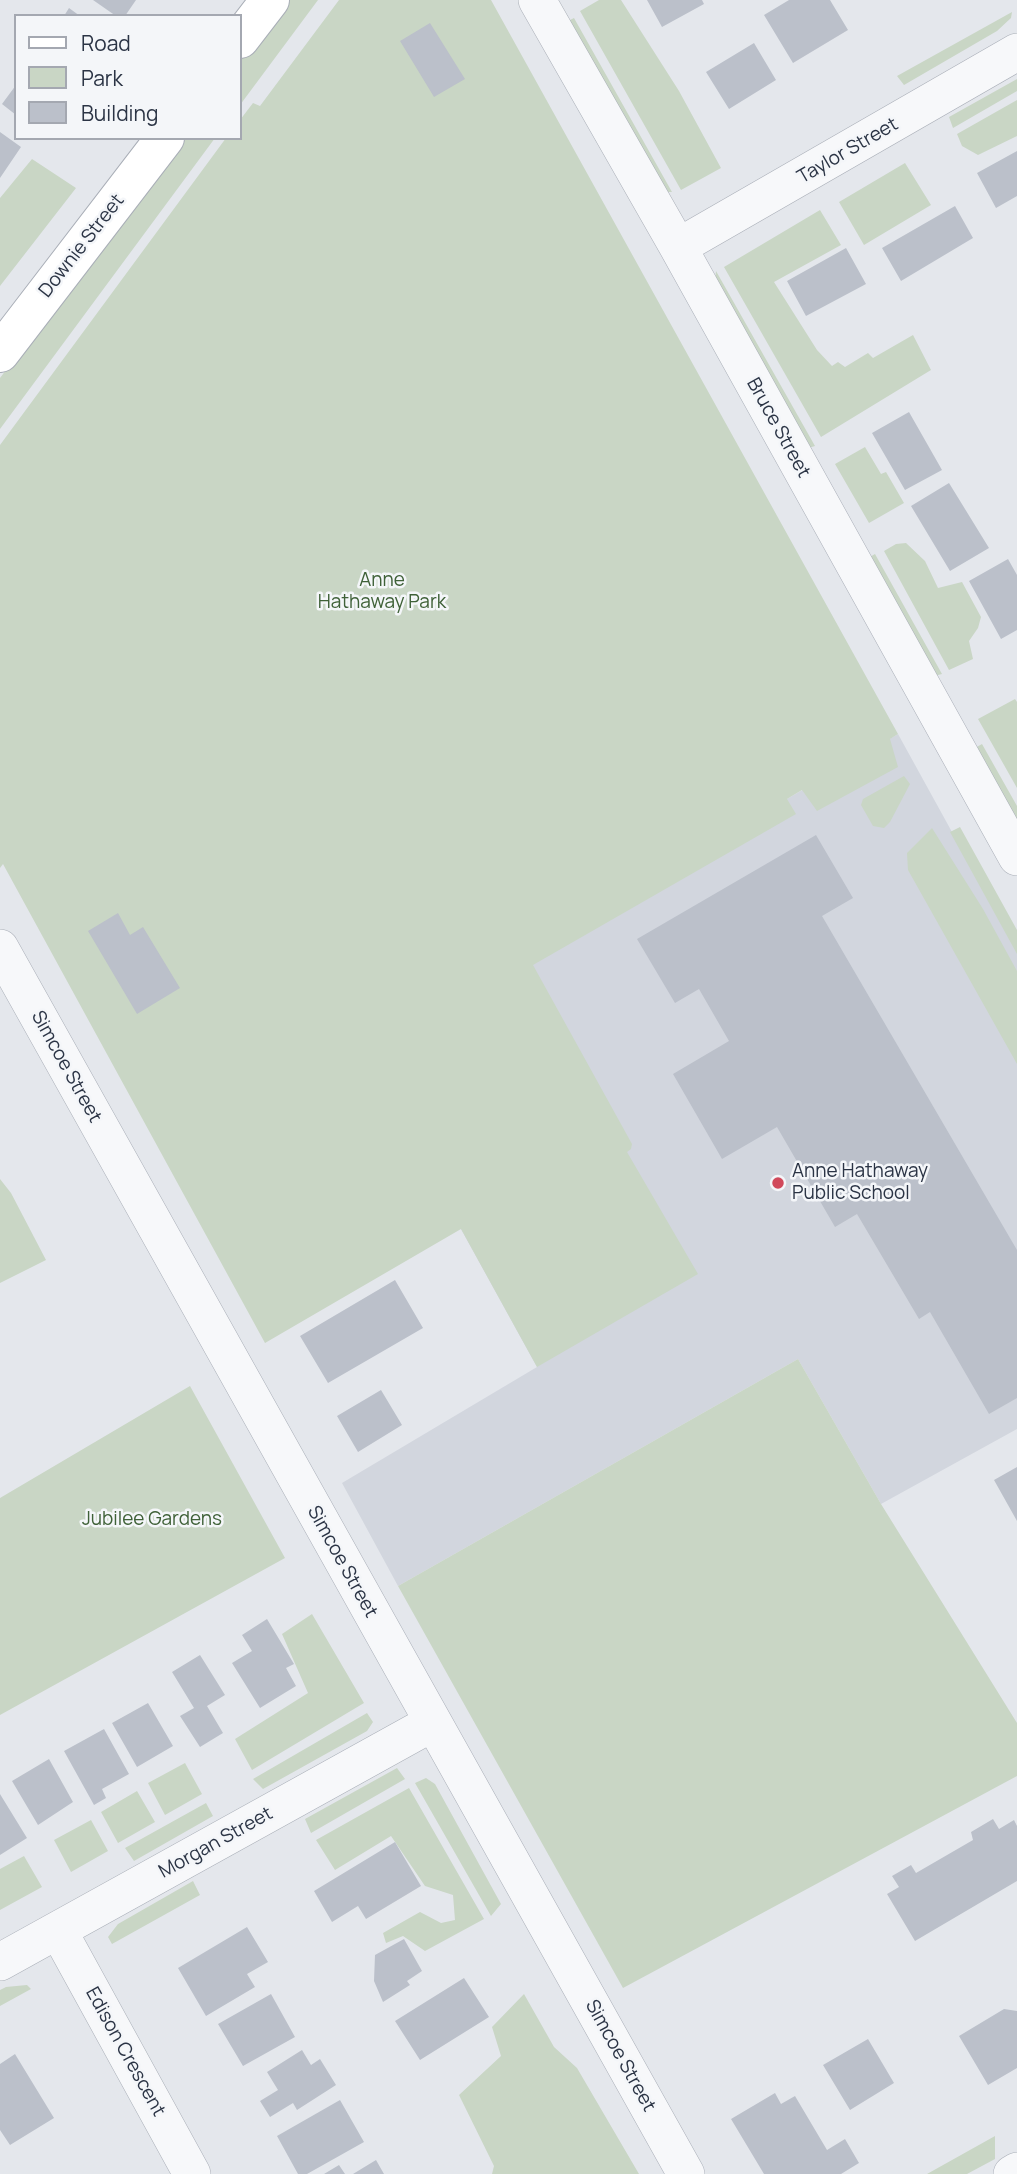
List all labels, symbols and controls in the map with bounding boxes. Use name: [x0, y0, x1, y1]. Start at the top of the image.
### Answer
legend: [14, 14, 242, 140]
text: Road: [81, 29, 131, 57]
text: Park: [81, 64, 123, 92]
text: Building: [81, 99, 158, 127]
street label: Taylor Street: [794, 113, 902, 189]
street label: Downie Street: [35, 190, 129, 302]
street label: Bruce Street: [741, 374, 815, 482]
park label: Anne Hathaway Park: [318, 570, 446, 614]
street label: Simcoe Street: [26, 1007, 106, 1127]
place label: Anne Hathaway Public School: [792, 1161, 928, 1205]
marker: Anne Hathaway Public School: [770, 1175, 786, 1191]
street label: Simcoe Street: [302, 1502, 382, 1622]
park label: Jubilee Gardens: [82, 1509, 222, 1531]
street label: Morgan Street: [155, 1802, 277, 1884]
street label: Edison Crescent: [80, 1983, 170, 2121]
street label: Simcoe Street: [580, 1996, 660, 2116]

